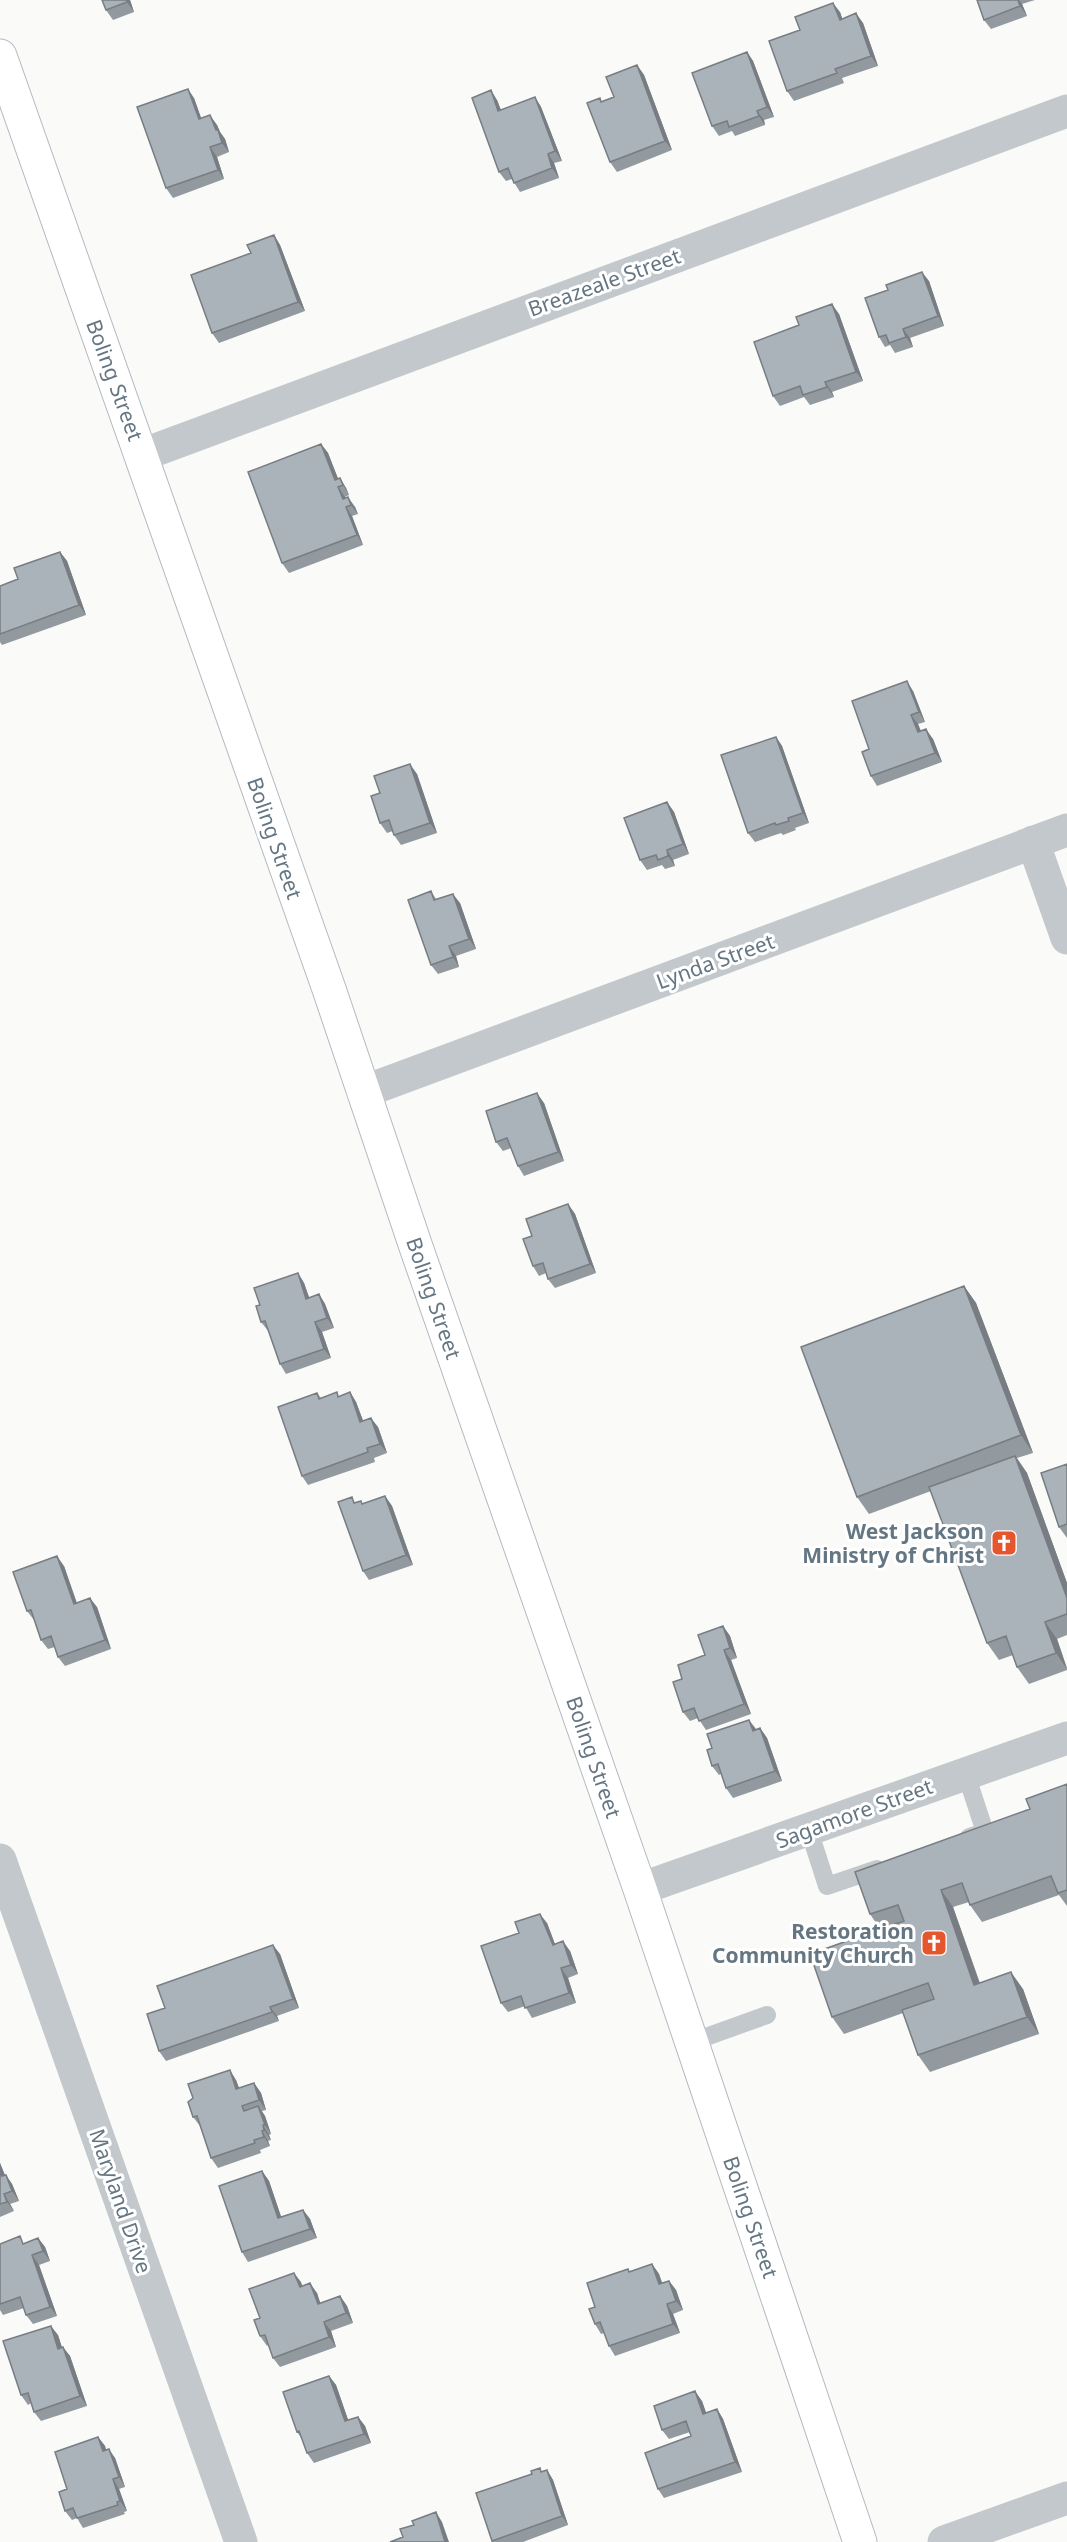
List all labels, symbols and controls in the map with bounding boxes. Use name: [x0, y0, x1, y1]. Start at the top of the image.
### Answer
street label: Breazeale Street: [524, 241, 685, 323]
street label: Boling Street: [80, 315, 150, 445]
street label: Boling Street: [241, 773, 309, 903]
street label: Lynda Street: [652, 927, 778, 995]
street label: Boling Street: [400, 1233, 468, 1363]
place label: West Jackson Ministry of Christ: [802, 1517, 984, 1569]
church icon: West Jackson Ministry of Christ: [989, 1528, 1019, 1558]
street label: Boling Street: [560, 1692, 628, 1822]
street label: Sagamore Street: [772, 1772, 936, 1854]
place label: Restoration Community Church: [712, 1917, 914, 1969]
church icon: Restoration Community Church: [919, 1928, 949, 1958]
street label: Maryland Drive: [83, 2125, 159, 2277]
street label: Boling Street: [717, 2152, 785, 2282]

